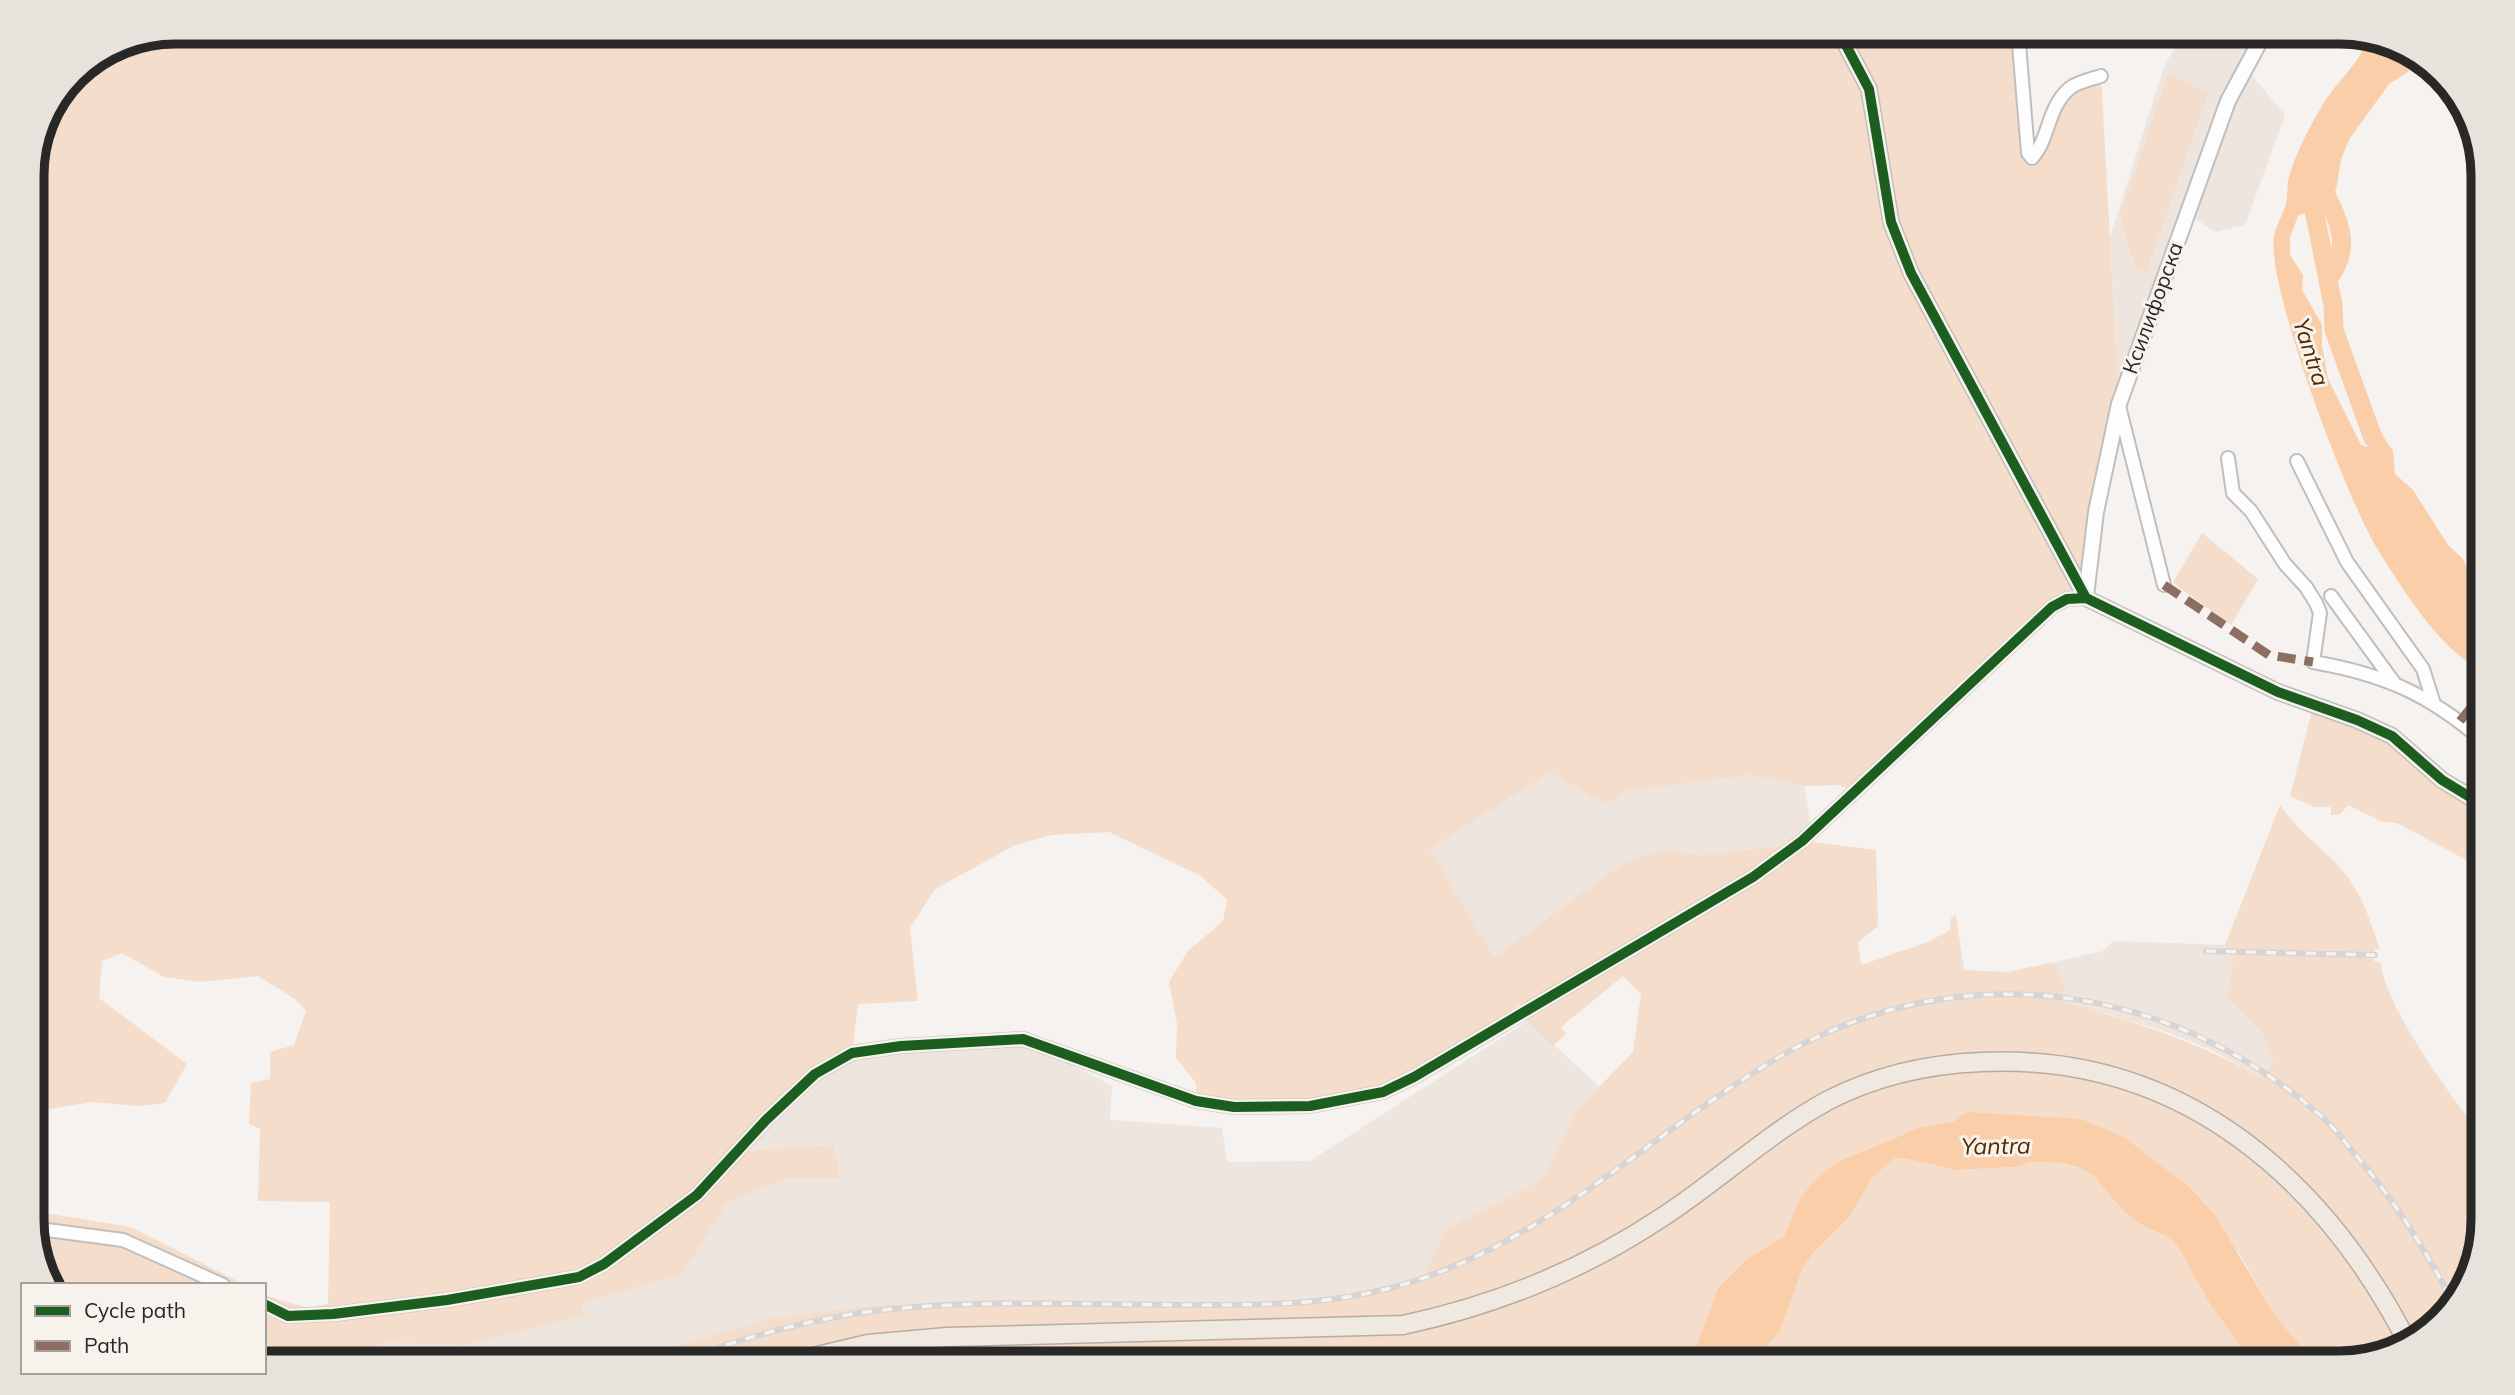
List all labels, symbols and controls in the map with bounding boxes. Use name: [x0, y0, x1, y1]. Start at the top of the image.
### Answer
street label: Ксилифорска: [2116, 238, 2188, 377]
water label: Yantra: [2287, 314, 2336, 390]
water label: Yantra: [1961, 1130, 2031, 1161]
legend: [21, 1283, 266, 1374]
text: Cycle path: [84, 1297, 186, 1323]
text: Path: [84, 1332, 129, 1358]

